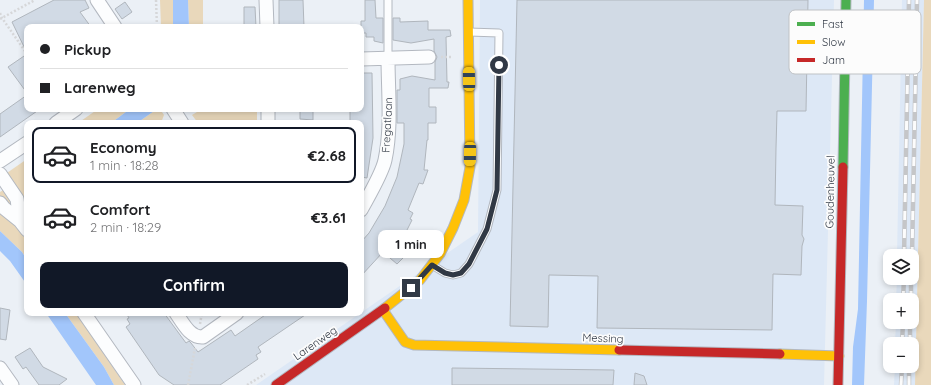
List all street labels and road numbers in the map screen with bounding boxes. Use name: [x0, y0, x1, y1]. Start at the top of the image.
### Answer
street label: Fregatlaan: [379, 97, 395, 153]
street label: Goudenheuvel: [822, 155, 838, 229]
street label: Larenweg: [290, 323, 340, 363]
street label: Messing: [582, 330, 624, 346]

